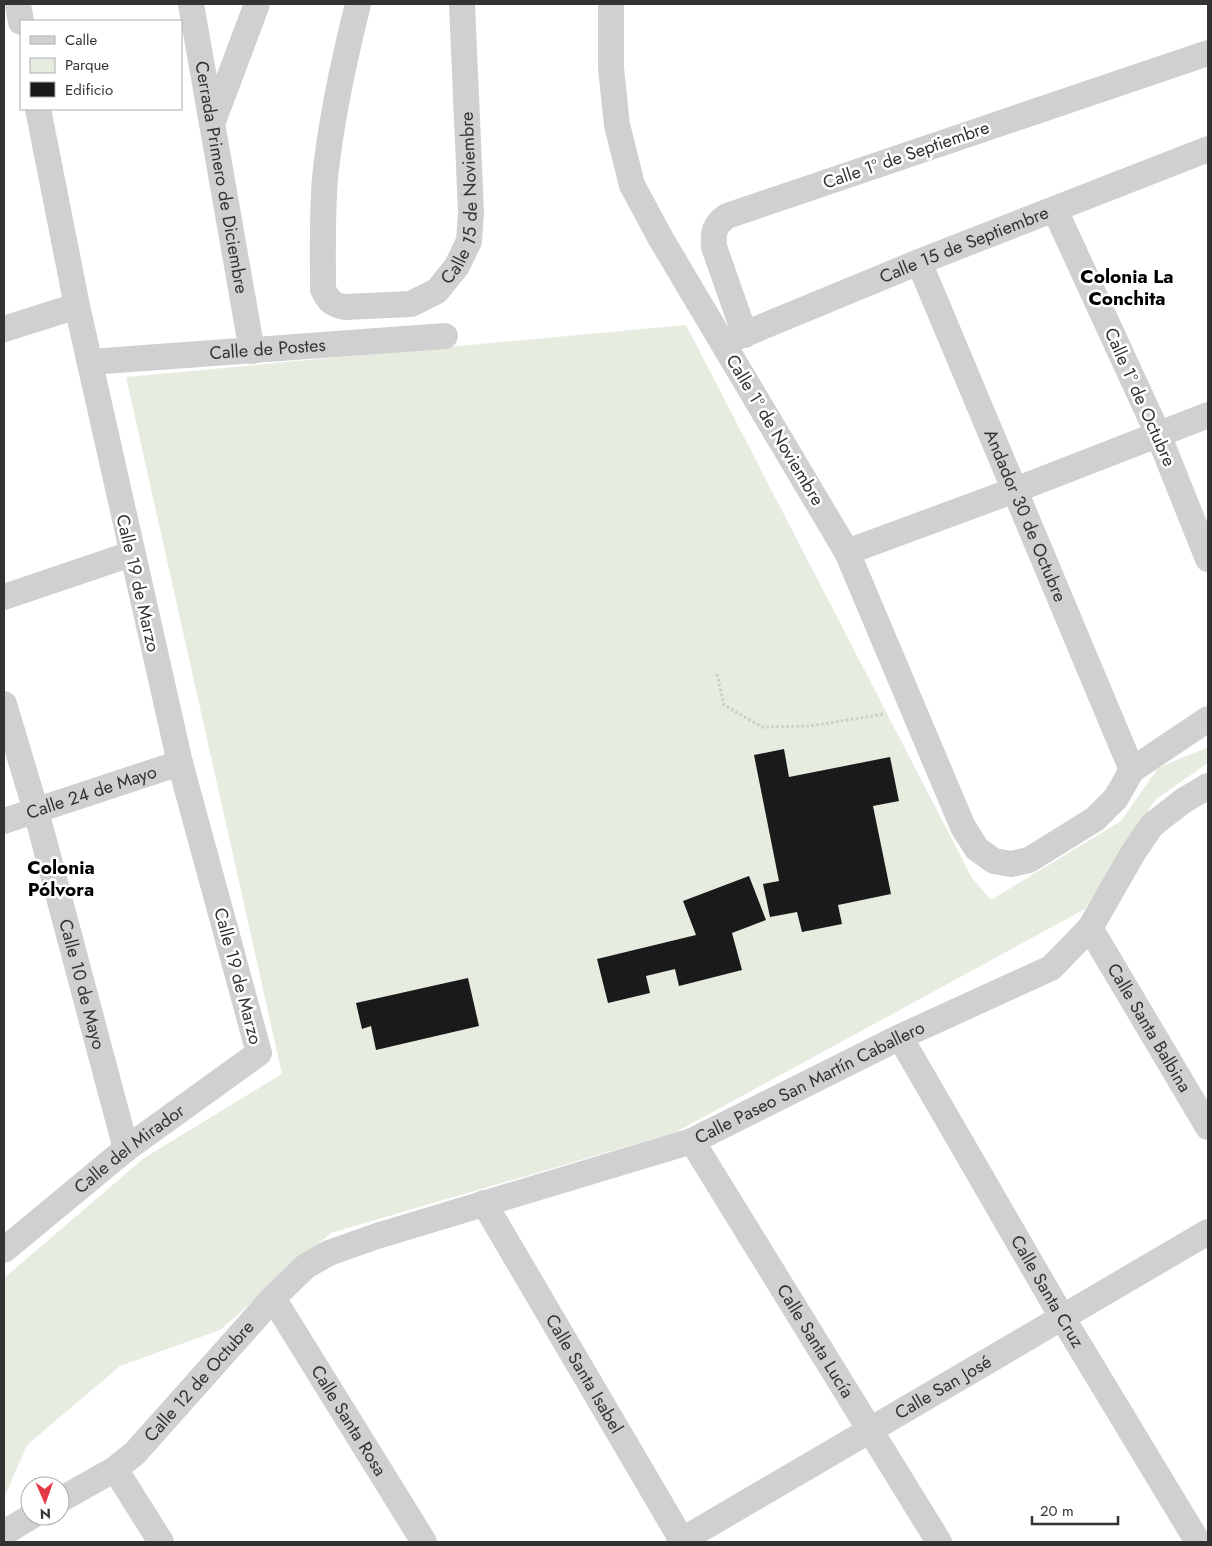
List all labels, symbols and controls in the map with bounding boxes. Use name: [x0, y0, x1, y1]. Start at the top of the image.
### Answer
legend: [20, 20, 182, 110]
text: Calle: [65, 29, 97, 51]
text: Parque: [65, 54, 109, 76]
street label: Cerrada Primero de Diciembre: [188, 59, 255, 296]
text: Edificio: [65, 79, 113, 101]
street label: Calle 15 de Noviembre: [434, 111, 484, 290]
street label: Calle 1º de Septiembre: [819, 114, 993, 196]
street label: Calle 15 de Septiembre: [876, 200, 1052, 290]
district label: Colonia La Conchita: [1080, 263, 1174, 312]
street label: Calle 1º de Octubre: [1098, 323, 1182, 471]
street label: Calle de Postes: [209, 332, 326, 366]
street label: Calle 1º de Noviembre: [720, 349, 830, 511]
street label: Andador 30 de Octubre: [978, 425, 1073, 606]
street label: Calle 19 de Marzo: [110, 512, 167, 655]
street label: Calle 24 de Mayo: [23, 759, 160, 826]
district label: Colonia Pólvora: [27, 854, 95, 903]
street label: Calle 19 de Marzo: [207, 905, 269, 1047]
street label: Calle 10 de Mayo: [52, 916, 112, 1052]
street label: Calle Santa Balbina: [1101, 958, 1198, 1097]
street label: Calle Paseo San Martín Caballero: [690, 1014, 929, 1151]
street label: Calle del Mirador: [68, 1097, 191, 1200]
street label: Calle Santa Cruz: [1004, 1230, 1091, 1353]
street label: Calle Santa Lucía: [770, 1279, 860, 1403]
street label: Calle Santa Isabel: [539, 1309, 629, 1438]
street label: Calle 12 de Octubre: [138, 1315, 260, 1448]
street label: Calle San José: [890, 1349, 996, 1426]
street label: Calle Santa Rosa: [305, 1360, 393, 1481]
north arrow: [20, 1476, 70, 1526]
scale bar: [1032, 1494, 1118, 1526]
text: 20 m: [1040, 1500, 1074, 1522]
text: N: [40, 1504, 51, 1524]

